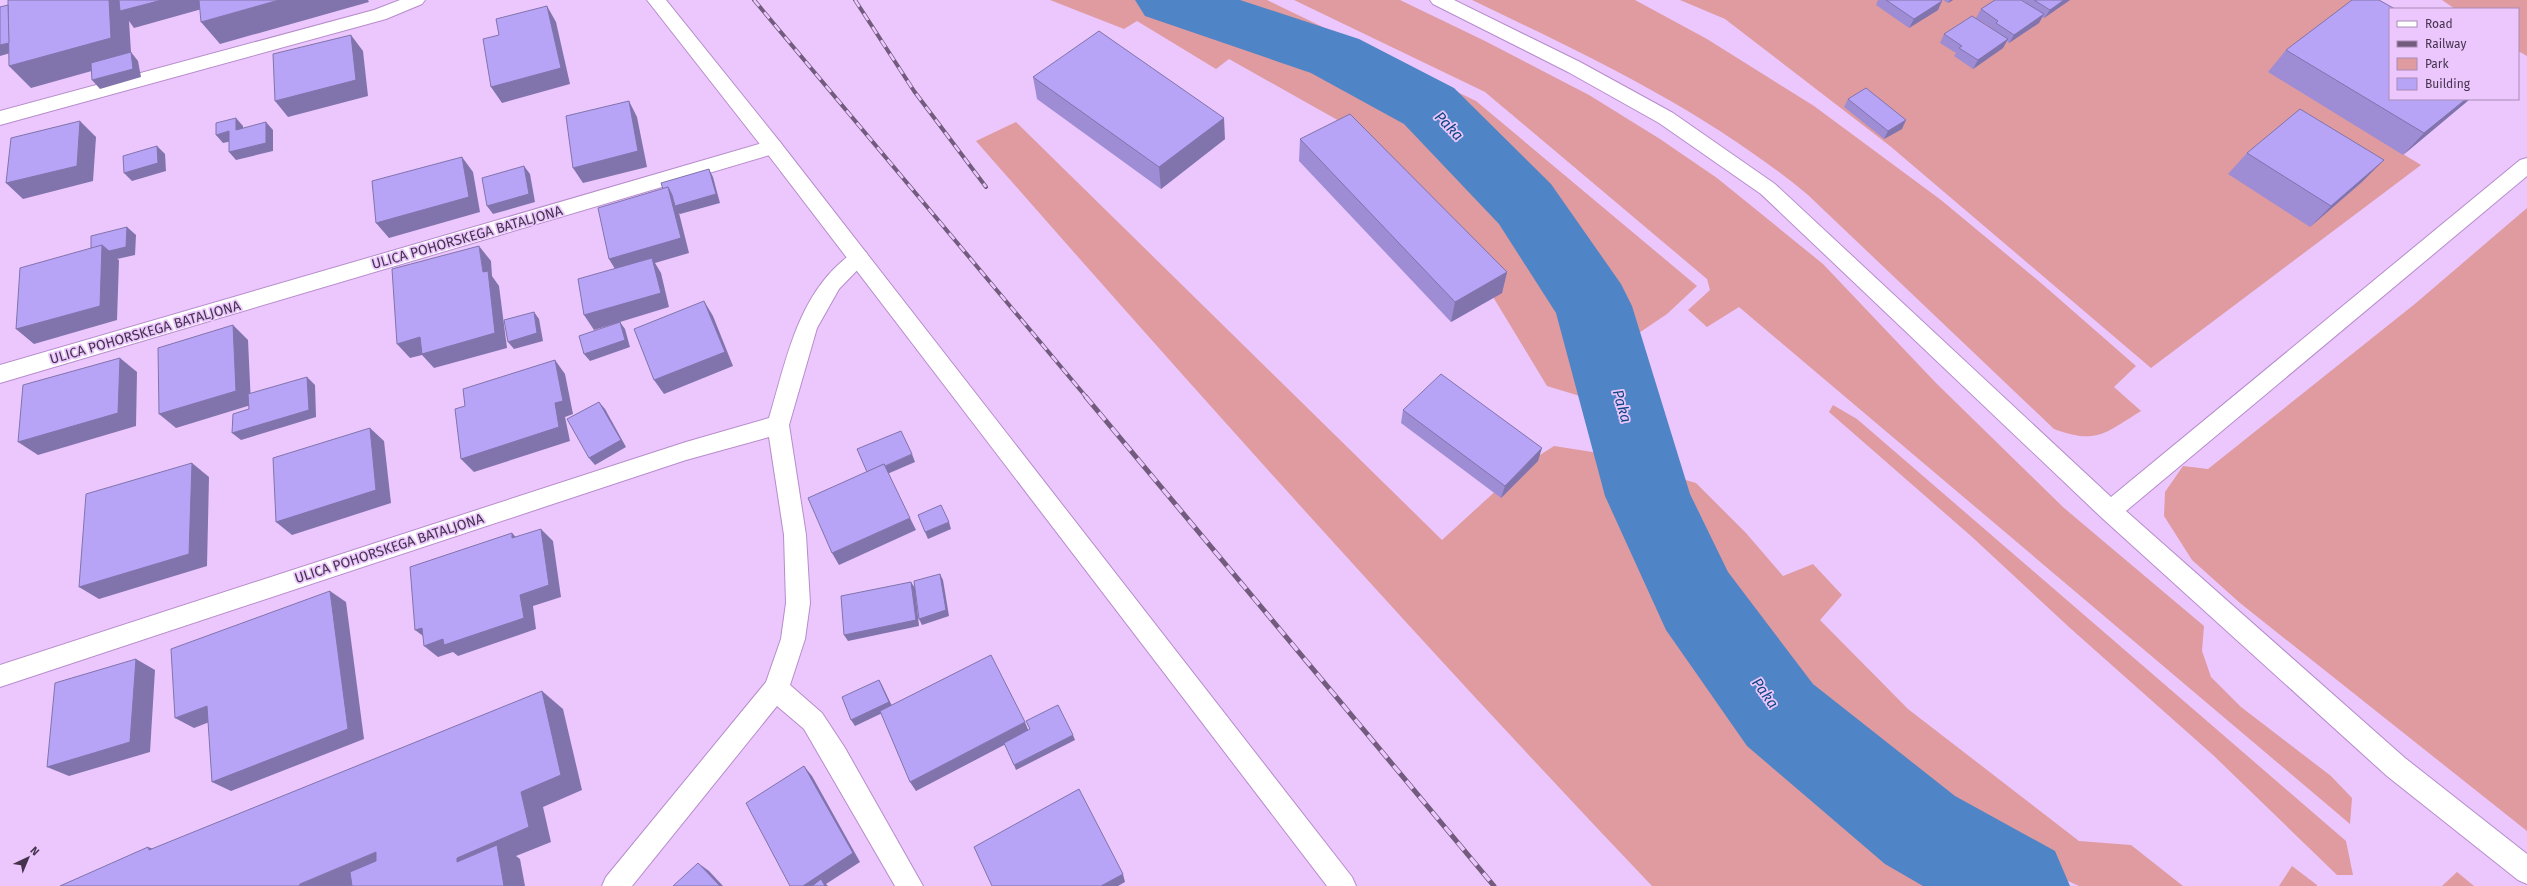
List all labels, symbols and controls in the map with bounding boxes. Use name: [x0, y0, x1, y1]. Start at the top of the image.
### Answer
legend: [2389, 8, 2519, 100]
text: Road: [2425, 17, 2453, 31]
text: Railway: [2425, 37, 2466, 51]
text: Park: [2425, 57, 2449, 71]
text: Building: [2425, 77, 2471, 91]
water label: Paka: [1431, 108, 1467, 144]
street label: ULICA POHORSKEGA BATALJONA: [370, 202, 564, 273]
street label: ULICA POHORSKEGA BATALJONA: [48, 297, 242, 368]
water label: Paka: [1609, 387, 1635, 425]
street label: ULICA POHORSKEGA BATALJONA: [293, 510, 486, 587]
water label: Paka: [1748, 674, 1782, 712]
north arrow: [8, 838, 48, 878]
text: N: [27, 844, 42, 858]

